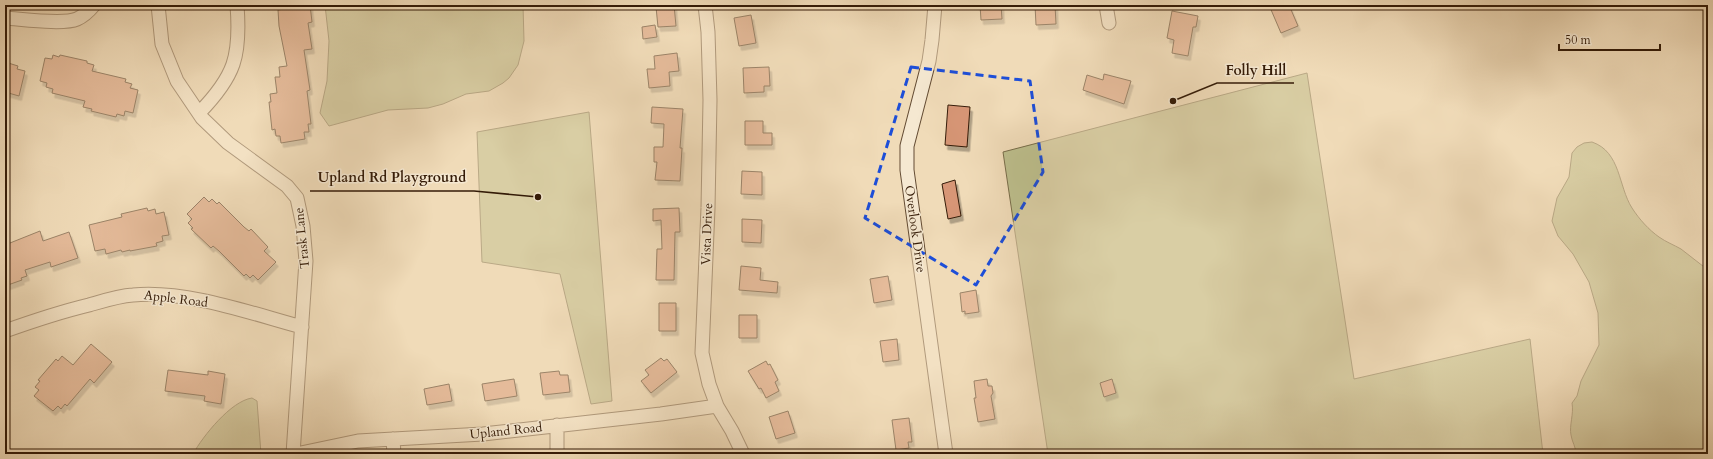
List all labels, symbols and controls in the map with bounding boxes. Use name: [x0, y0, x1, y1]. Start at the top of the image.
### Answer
scale bar: [1559, 26, 1660, 52]
text: 50 m: [1565, 32, 1592, 48]
callout: Folly Hill: [1217, 57, 1294, 83]
text: Folly Hill: [1226, 61, 1286, 80]
callout: Upland Rd Playground: [310, 165, 474, 191]
text: Upland Rd Playground: [318, 168, 466, 187]
street label: Overlook Drive: [900, 184, 930, 274]
street label: Vista Drive: [697, 203, 717, 265]
street label: Trask Lane: [290, 206, 314, 270]
street label: Apple Road: [143, 286, 209, 312]
street label: Upland Road: [469, 418, 543, 444]

